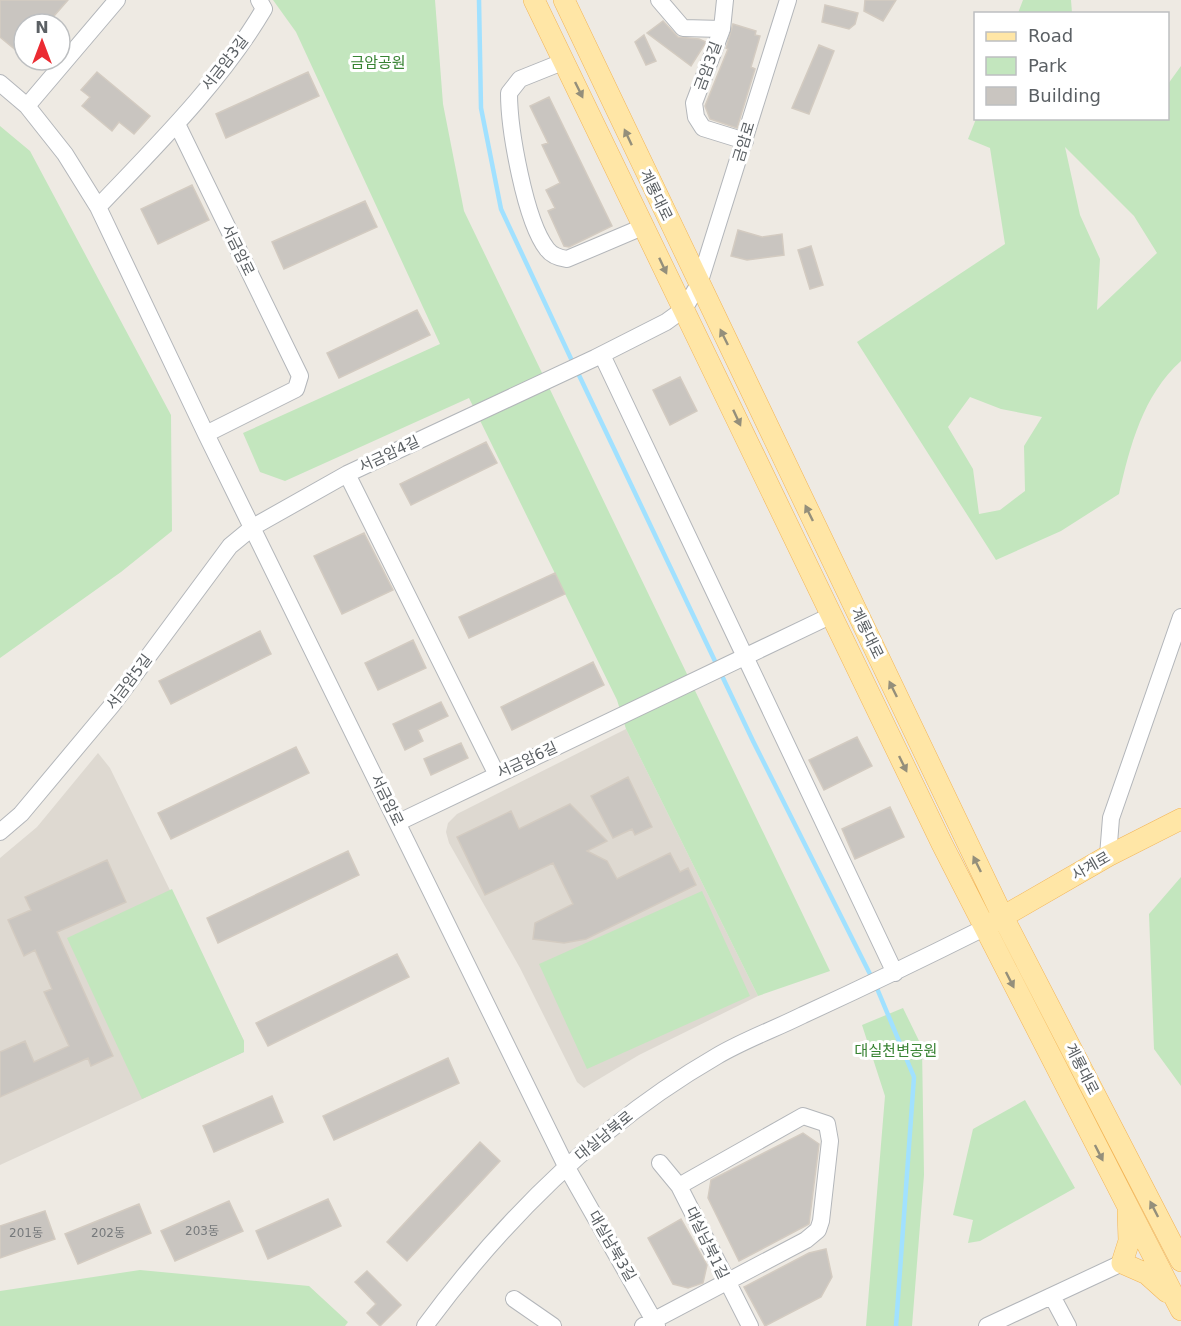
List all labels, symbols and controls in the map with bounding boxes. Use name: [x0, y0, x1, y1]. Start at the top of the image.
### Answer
north arrow: [12, 12, 72, 72]
legend: [974, 12, 1169, 120]
text: N: [35, 18, 49, 37]
text: Road: [1028, 25, 1073, 46]
street label: 서금암3길: [198, 32, 252, 94]
street label: 금암3길: [691, 39, 725, 93]
park label: 금암공원: [350, 54, 406, 72]
text: Park: [1028, 55, 1067, 76]
one-way arrow: [574, 82, 583, 99]
text: Building: [1028, 85, 1101, 106]
street label: 금암로: [729, 120, 759, 164]
one-way arrow: [624, 128, 633, 145]
street label: 계룡대로: [636, 166, 676, 224]
street label: 서금암로: [218, 221, 258, 279]
one-way arrow: [659, 257, 668, 274]
one-way arrow: [720, 329, 729, 346]
one-way arrow: [732, 410, 741, 427]
street label: 서금암4길: [356, 432, 422, 476]
one-way arrow: [804, 504, 813, 521]
street label: 계룡대로: [847, 604, 887, 662]
street label: 서금암5길: [102, 651, 156, 713]
one-way arrow: [888, 680, 898, 697]
street label: 서금암6길: [494, 738, 560, 782]
one-way arrow: [898, 756, 908, 773]
street label: 서금암로: [367, 771, 407, 829]
street label: 사계로: [1069, 848, 1113, 884]
one-way arrow: [973, 856, 982, 873]
one-way arrow: [1005, 971, 1015, 988]
street label: 계룡대로: [1061, 1040, 1103, 1098]
park label: 대실천변공원: [855, 1042, 937, 1060]
street label: 대실남북로: [572, 1107, 636, 1165]
one-way arrow: [1095, 1145, 1104, 1162]
one-way arrow: [1149, 1201, 1159, 1218]
street label: 대실남북1길: [682, 1204, 732, 1282]
street label: 대실남북3길: [585, 1207, 639, 1285]
house number: 203동: [185, 1224, 219, 1238]
house number: 201동: [9, 1226, 43, 1240]
house number: 202동: [91, 1226, 125, 1240]

